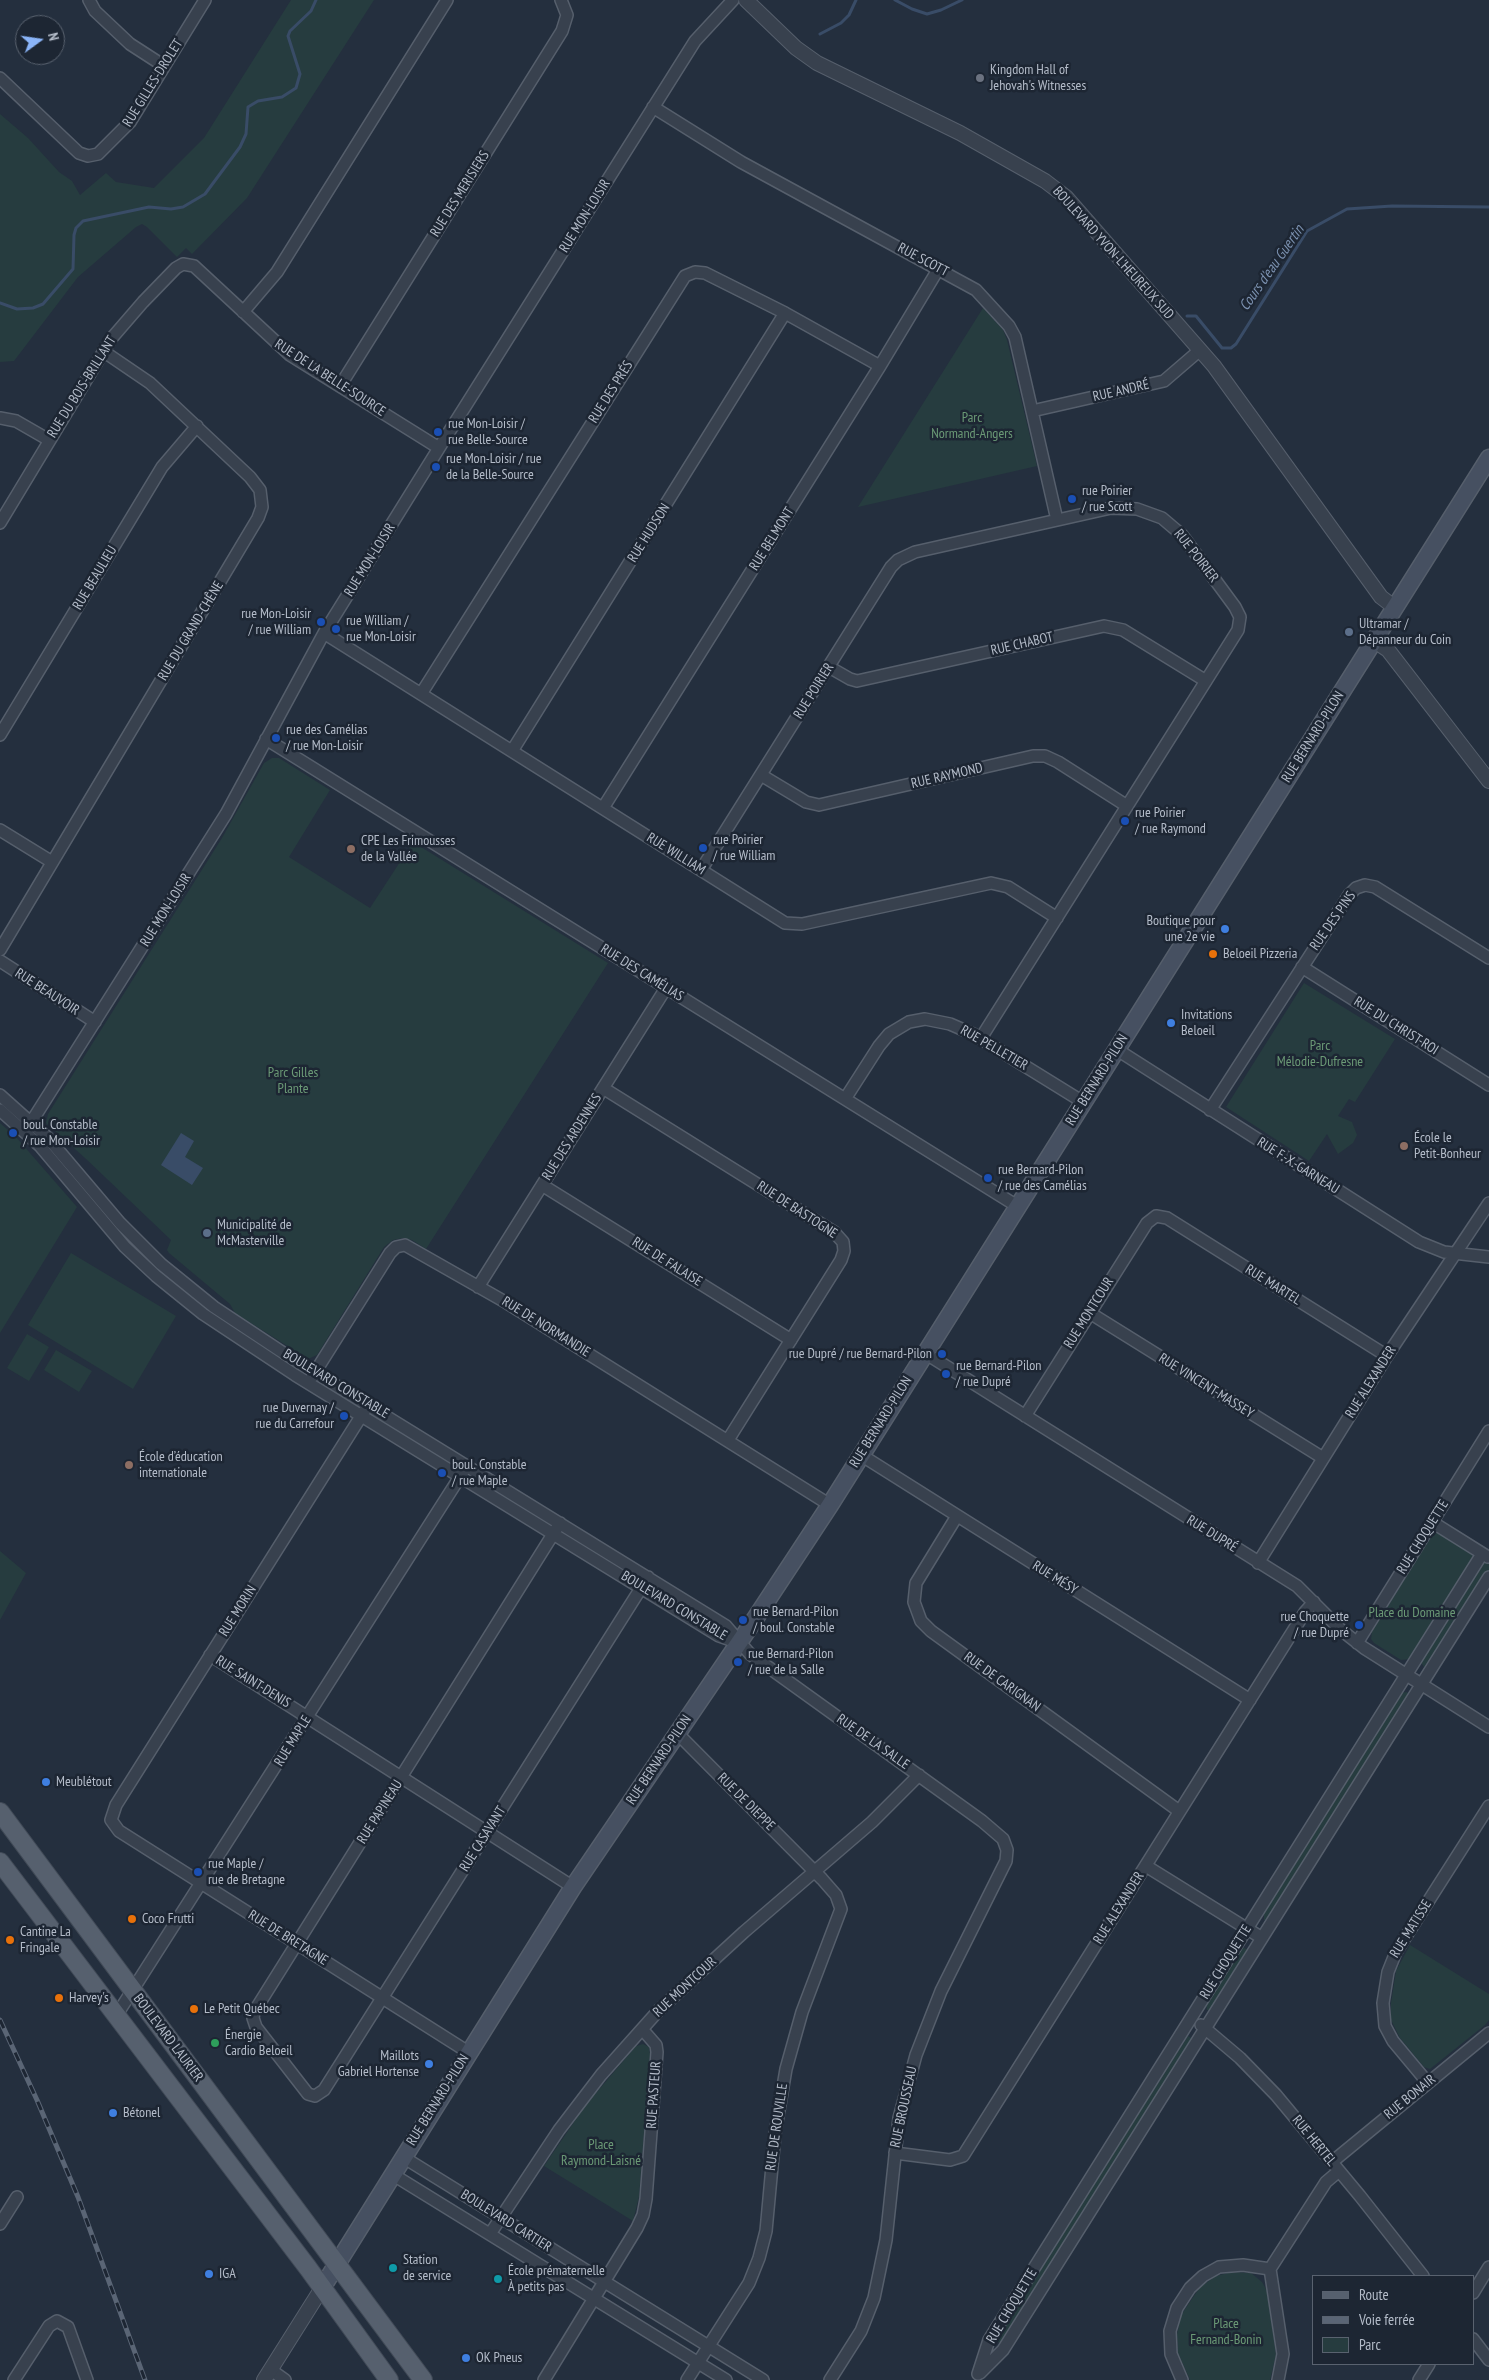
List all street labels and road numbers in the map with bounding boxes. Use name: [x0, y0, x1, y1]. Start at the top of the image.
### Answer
street label: RUE GILLES-DROLET: [119, 36, 187, 130]
street label: RUE DES MERISIERS: [427, 148, 493, 240]
street label: RUE MON-LOISIR: [556, 176, 614, 256]
street label: BOULEVARD YVON-L'HEUREUX SUD: [1049, 183, 1177, 323]
street label: RUE SCOTT: [895, 240, 951, 280]
street label: RUE DU BOIS-BRILLANT: [44, 333, 120, 441]
street label: RUE DE LA BELLE-SOURCE: [271, 336, 389, 420]
street label: RUE DES PRÉS: [585, 358, 637, 426]
street label: RUE ANDRÉ: [1091, 376, 1151, 406]
street label: RUE HUDSON: [624, 500, 674, 566]
street label: RUE BELMONT: [746, 504, 798, 574]
street label: RUE MON-LOISIR: [341, 520, 399, 600]
street label: RUE POIRIER: [1170, 526, 1222, 586]
street label: RUE BEAULIEU: [69, 543, 121, 613]
street label: RUE DU GRAND-CHÊNE: [155, 578, 227, 684]
street label: RUE CHABOT: [989, 629, 1055, 659]
street label: RUE POIRIER: [790, 660, 838, 722]
street label: RUE BERNARD-PILON: [1278, 688, 1348, 786]
street label: RUE RAYMOND: [910, 760, 984, 792]
street label: RUE WILLIAM: [644, 829, 708, 879]
street label: RUE MON-LOISIR: [137, 870, 195, 950]
street label: RUE DES PINS: [1307, 888, 1359, 954]
street label: RUE DES CAMÉLIAS: [597, 941, 687, 1005]
street label: RUE BEAUVOIR: [12, 965, 82, 1019]
street label: RUE DU CHRIST-ROI: [1351, 993, 1441, 1059]
street label: RUE PELLETIER: [957, 1022, 1031, 1074]
street label: RUE BERNARD-PILON: [1062, 1031, 1132, 1129]
street label: RUE DES ARDENNES: [539, 1091, 605, 1183]
street label: RUE F.-X.-GARNEAU: [1254, 1134, 1342, 1198]
street label: RUE DE BASTOGNE: [754, 1178, 840, 1242]
street label: RUE DE FALAISE: [629, 1234, 705, 1290]
street label: RUE MARTEL: [1242, 1261, 1304, 1309]
street label: RUE MONTCOUR: [1061, 1274, 1117, 1352]
street label: RUE DE NORMANDIE: [499, 1293, 593, 1361]
street label: RUE ALEXANDER: [1342, 1343, 1400, 1421]
street label: BOULEVARD CONSTABLE: [280, 1346, 392, 1422]
street label: RUE VINCENT-MASSEY: [1155, 1350, 1257, 1422]
street label: RUE BERNARD-PILON: [846, 1373, 916, 1471]
street label: RUE CHOQUETTE: [1394, 1497, 1452, 1577]
street label: RUE DUPRÉ: [1184, 1512, 1240, 1556]
street label: RUE MÉSY: [1029, 1558, 1081, 1598]
street label: BOULEVARD CONSTABLE: [618, 1568, 730, 1644]
street label: RUE MORIN: [216, 1582, 260, 1640]
street label: RUE DE CARIGNAN: [960, 1649, 1044, 1715]
street label: RUE SAINT-DENIS: [212, 1652, 294, 1712]
street label: RUE DE LA SALLE: [833, 1711, 913, 1773]
street label: RUE BERNARD-PILON: [623, 1712, 695, 1808]
street label: RUE MAPLE: [271, 1713, 315, 1769]
street label: RUE DE DIEPPE: [714, 1770, 778, 1834]
street label: RUE PAPINEAU: [354, 1777, 406, 1847]
street label: RUE CASAVANT: [456, 1803, 510, 1875]
street label: RUE ALEXANDER: [1090, 1869, 1148, 1947]
street label: RUE MATISSE: [1387, 1897, 1435, 1961]
street label: RUE DE BRETAGNE: [245, 1907, 331, 1969]
street label: RUE CHOQUETTE: [1197, 1922, 1255, 2002]
street label: RUE MONTCOUR: [650, 1953, 720, 2021]
street label: BOULEVARD LAURIER: [130, 1991, 206, 2085]
street label: RUE BERNARD-PILON: [403, 2051, 473, 2149]
street label: RUE PASTEUR: [643, 2061, 665, 2129]
street label: RUE BROUSSEAU: [887, 2065, 921, 2149]
street label: RUE BONAIR: [1381, 2071, 1439, 2123]
street label: RUE DE ROUVILLE: [763, 2082, 791, 2172]
street label: RUE HERTEL: [1288, 2112, 1340, 2170]
street label: BOULEVARD CARTIER: [457, 2186, 555, 2256]
street label: RUE CHOQUETTE: [983, 2266, 1041, 2346]

